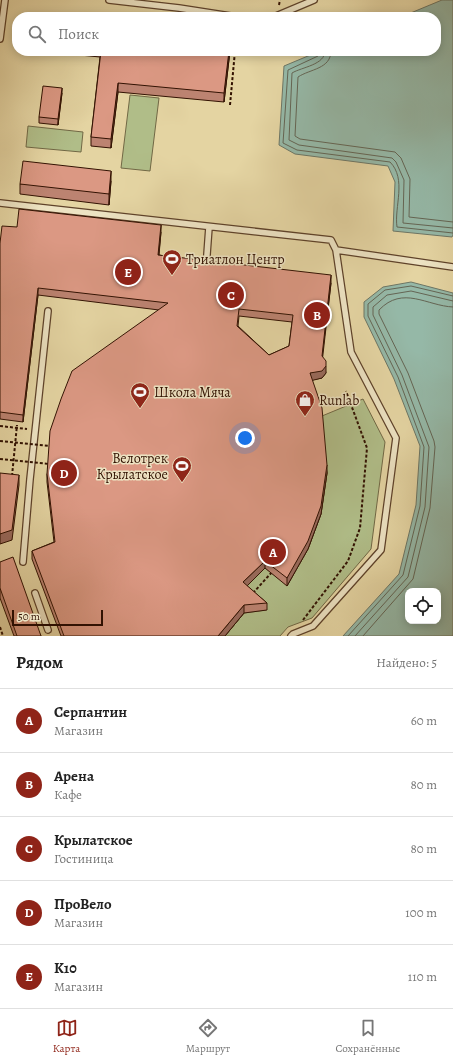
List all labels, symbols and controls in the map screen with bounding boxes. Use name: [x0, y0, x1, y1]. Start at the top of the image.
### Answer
search box: [12, 12, 441, 56]
icon: search: [26, 23, 48, 45]
text: Поиск: [58, 24, 99, 44]
sports icon: Триатлон Центр: [161, 248, 183, 276]
place label: Триатлон Центр: [186, 250, 285, 269]
pin: E: [115, 257, 141, 287]
pin: C: [218, 280, 244, 310]
pin: B: [304, 300, 330, 330]
sports icon: Школа Мяча: [129, 381, 151, 409]
place label: Школа Мяча: [154, 383, 231, 402]
shop icon: Runlab: [294, 389, 316, 417]
place label: Runlab: [319, 391, 359, 410]
your location: [235, 428, 255, 448]
place label: Велотрек Крылатское: [97, 449, 168, 484]
sports icon: Велотрек Крылатское: [171, 455, 193, 483]
pin: D: [51, 458, 77, 488]
pin: A: [260, 537, 286, 567]
map controls: [405, 588, 441, 624]
button: locate: [405, 588, 441, 624]
scale bar: [12, 608, 103, 627]
text: 50 m: [18, 609, 40, 624]
text: Рядом: [16, 651, 63, 674]
text: Найдено: 5: [376, 654, 437, 671]
text: Серпантин: [54, 702, 127, 722]
text: A: [25, 712, 33, 729]
text: 60 m: [411, 712, 437, 729]
text: Магазин: [54, 722, 103, 739]
text: Арена: [54, 766, 94, 786]
text: B: [25, 776, 33, 793]
text: 80 m: [410, 776, 437, 793]
text: Кафе: [54, 786, 82, 803]
text: Крылатское: [54, 830, 133, 850]
text: C: [25, 840, 33, 857]
text: 80 m: [410, 840, 437, 857]
text: Гостиница: [54, 850, 114, 867]
text: ПроВело: [54, 894, 112, 914]
text: D: [24, 904, 34, 921]
text: 100 m: [405, 904, 437, 921]
text: Магазин: [54, 914, 103, 931]
text: K10: [54, 958, 77, 978]
text: E: [25, 968, 33, 985]
text: 110 m: [408, 968, 437, 985]
text: Магазин: [54, 978, 103, 995]
tab: Карта: [53, 1017, 80, 1056]
tab: Маршрут: [186, 1017, 230, 1056]
tab: Сохранённые: [335, 1017, 400, 1056]

